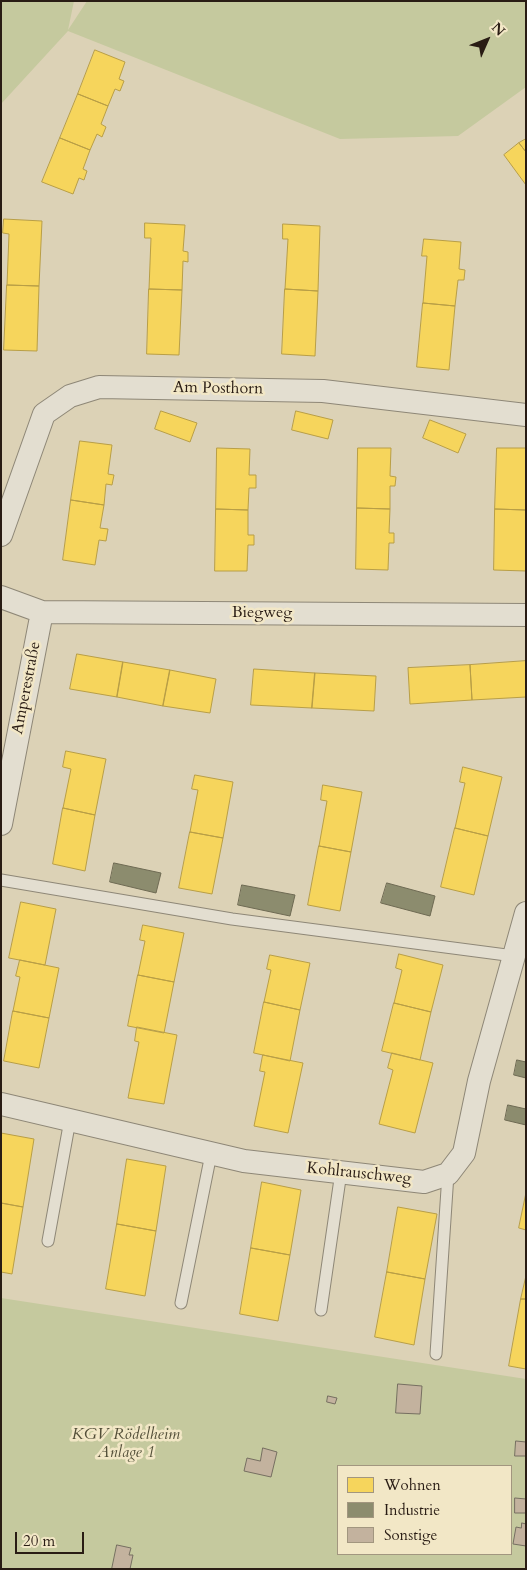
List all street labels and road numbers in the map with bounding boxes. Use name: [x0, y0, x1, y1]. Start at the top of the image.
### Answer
street label: Am Posthorn: [173, 379, 263, 399]
street label: Biegweg: [232, 603, 292, 623]
street label: Amperestraße: [9, 640, 45, 736]
street label: Kohlrauschweg: [306, 1159, 412, 1189]

